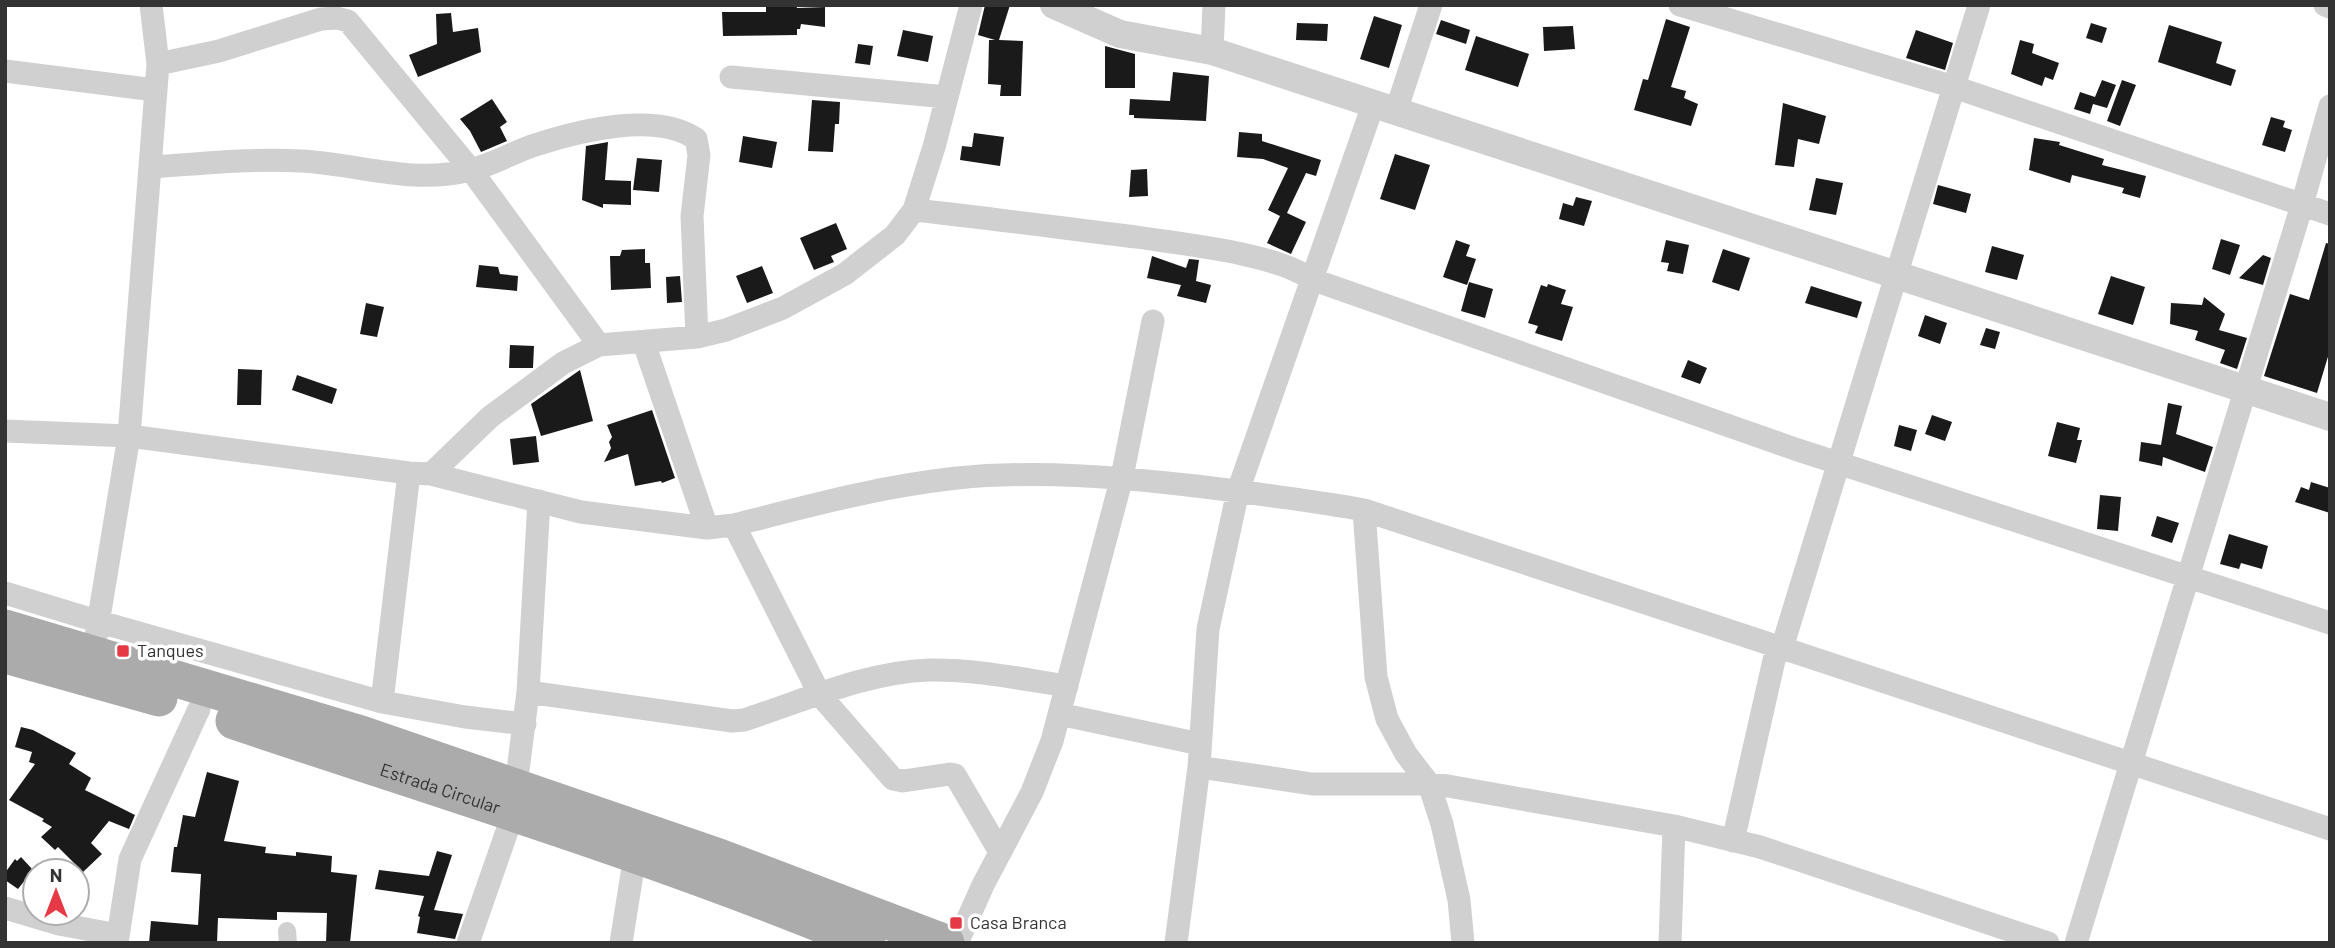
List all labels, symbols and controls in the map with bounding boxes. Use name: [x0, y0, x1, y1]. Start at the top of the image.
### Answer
place label: Tanques: [137, 639, 204, 661]
marker: Tanques: [115, 643, 131, 659]
street label: Estrada Circular: [377, 758, 504, 818]
north arrow: [21, 857, 91, 927]
text: N: [50, 863, 62, 886]
place label: Casa Branca: [970, 911, 1067, 933]
marker: Casa Branca: [948, 915, 964, 931]

